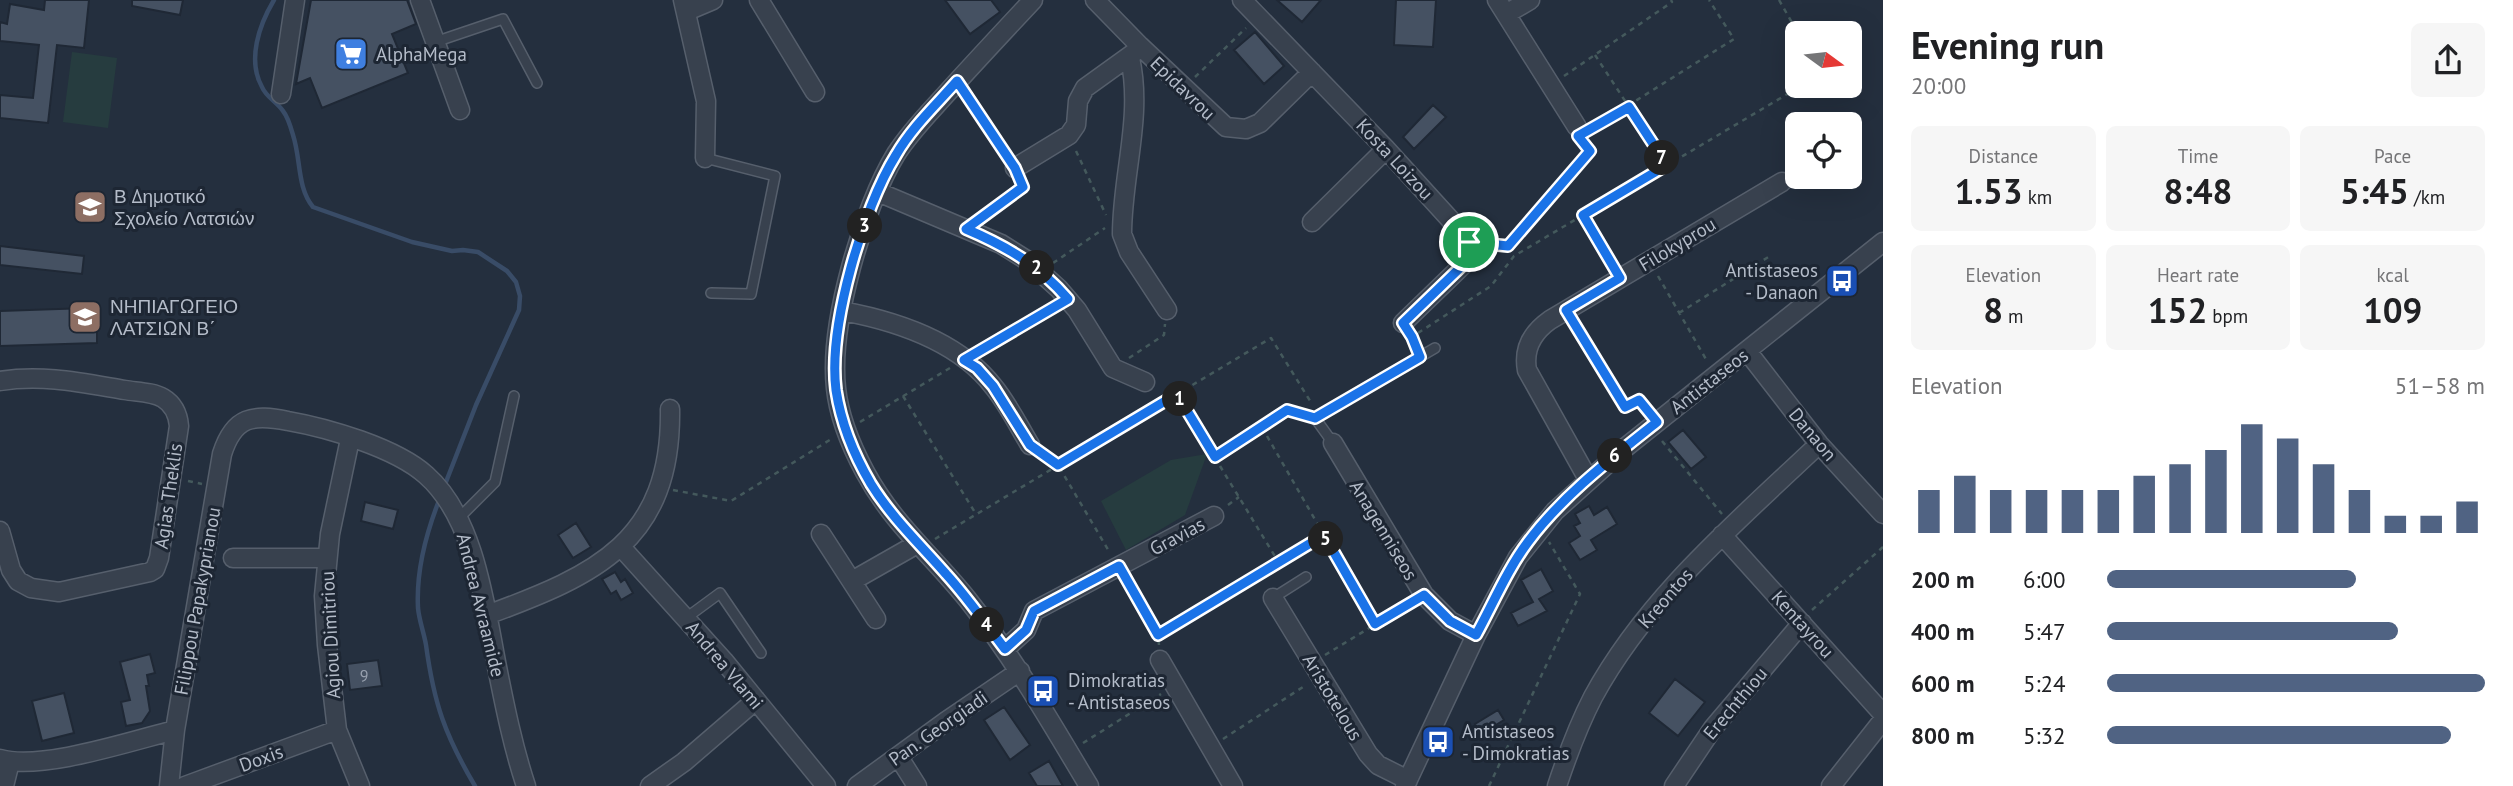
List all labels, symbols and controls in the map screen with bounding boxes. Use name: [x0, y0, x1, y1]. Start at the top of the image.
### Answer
text: Evening run: [1911, 20, 2104, 69]
north arrow: [1785, 21, 1862, 98]
map controls: [1785, 21, 1862, 189]
button: share: [2411, 23, 2485, 97]
supermarket icon: AlphaMega: [332, 35, 370, 73]
place label: AlphaMega: [376, 42, 467, 66]
street label: Epidavrou: [1145, 51, 1221, 125]
text: 20:00: [1911, 71, 1966, 100]
button: locate: [1785, 112, 1862, 189]
street label: Kosta Loizou: [1351, 113, 1439, 205]
pin: 7: [1644, 140, 1680, 176]
text: Distance: [1969, 144, 2038, 168]
text: Time: [2178, 144, 2218, 168]
text: Pace: [2374, 144, 2411, 168]
text: 7: [1656, 145, 1667, 169]
text: 1.53: [1954, 168, 2023, 214]
text: 8:48: [2164, 168, 2232, 214]
text: 5:45: [2340, 168, 2409, 214]
place label: Β Δημοτικό Σχολείο Λατσιών: [114, 184, 254, 230]
text: km: [2023, 185, 2052, 209]
text: /km: [2409, 185, 2445, 209]
school or university icon: Β Δημοτικό Σχολείο Λατσιών: [71, 188, 109, 226]
pin: 3: [848, 208, 882, 244]
pin: [1439, 212, 1499, 272]
street label: Filokyprou: [1634, 212, 1720, 276]
text: 3: [859, 213, 870, 237]
icon: arrive: [1450, 223, 1488, 261]
pin: 2: [1020, 250, 1054, 286]
text: 2: [1031, 255, 1042, 279]
place label: Antistaseos - Danaon: [1725, 258, 1818, 304]
bus stop icon: Antistaseos - Danaon: [1823, 262, 1861, 300]
text: Elevation: [1965, 263, 2041, 287]
text: Heart rate: [2157, 263, 2239, 287]
text: kcal: [2376, 263, 2409, 287]
text: 8: [1983, 287, 2003, 333]
text: 152: [2148, 287, 2207, 333]
text: 109: [2363, 287, 2422, 333]
place label: ΝΗΠΙΑΓΩΓΕΙΟ ΛΑΤΣΙΩΝ Β΄: [110, 294, 238, 340]
school or university icon: ΝΗΠΙΑΓΩΓΕΙΟ ΛΑΤΣΙΩΝ Β΄: [66, 298, 104, 336]
text: m: [2003, 304, 2024, 328]
text: bpm: [2207, 304, 2248, 328]
street label: Antistaseos: [1665, 343, 1753, 419]
text: Elevation: [1911, 371, 2003, 400]
text: 51–58 m: [2395, 371, 2485, 400]
pin: 1: [1162, 382, 1198, 416]
text: 1: [1174, 386, 1185, 410]
street label: Danaon: [1784, 402, 1842, 466]
pin: 6: [1598, 438, 1632, 474]
street label: Agias Theklis: [149, 442, 187, 550]
text: 6: [1609, 443, 1620, 467]
street label: Anagenniseos: [1345, 476, 1423, 584]
street label: Filippou Papakyprianou: [169, 505, 225, 697]
street label: Gravias: [1145, 512, 1209, 560]
pin: 5: [1308, 522, 1344, 556]
text: 5: [1320, 526, 1331, 550]
street label: Andrea Avraamide: [452, 531, 510, 679]
street label: Kreontos: [1632, 563, 1698, 633]
text: 200 m: [1911, 565, 1974, 594]
text: 6:00: [2023, 565, 2066, 594]
street label: Agiou Dimitriou: [315, 570, 345, 700]
street label: Kentayrou: [1767, 585, 1839, 663]
pin: 4: [970, 608, 1004, 642]
text: 4: [981, 612, 992, 636]
street label: Andrea Vlami: [681, 616, 769, 714]
text: 400 m: [1911, 617, 1974, 646]
text: 5:47: [2023, 617, 2066, 646]
street label: Aristotelous: [1298, 649, 1368, 745]
street label: Erechthiou: [1698, 662, 1772, 744]
house number: 9: [360, 665, 368, 685]
place label: Dimokratias - Antistaseos: [1068, 668, 1170, 714]
text: 600 m: [1911, 669, 1974, 698]
text: 5:24: [2023, 669, 2066, 698]
bus stop icon: Dimokratias - Antistaseos: [1024, 672, 1062, 710]
street label: Pan. Georgiadi: [884, 685, 992, 771]
place label: Antistaseos - Dimokratias: [1462, 719, 1569, 765]
text: 800 m: [1911, 721, 1974, 750]
text: 5:32: [2023, 721, 2066, 750]
bus stop icon: Antistaseos - Dimokratias: [1419, 723, 1457, 761]
street label: Doxis: [236, 739, 286, 777]

